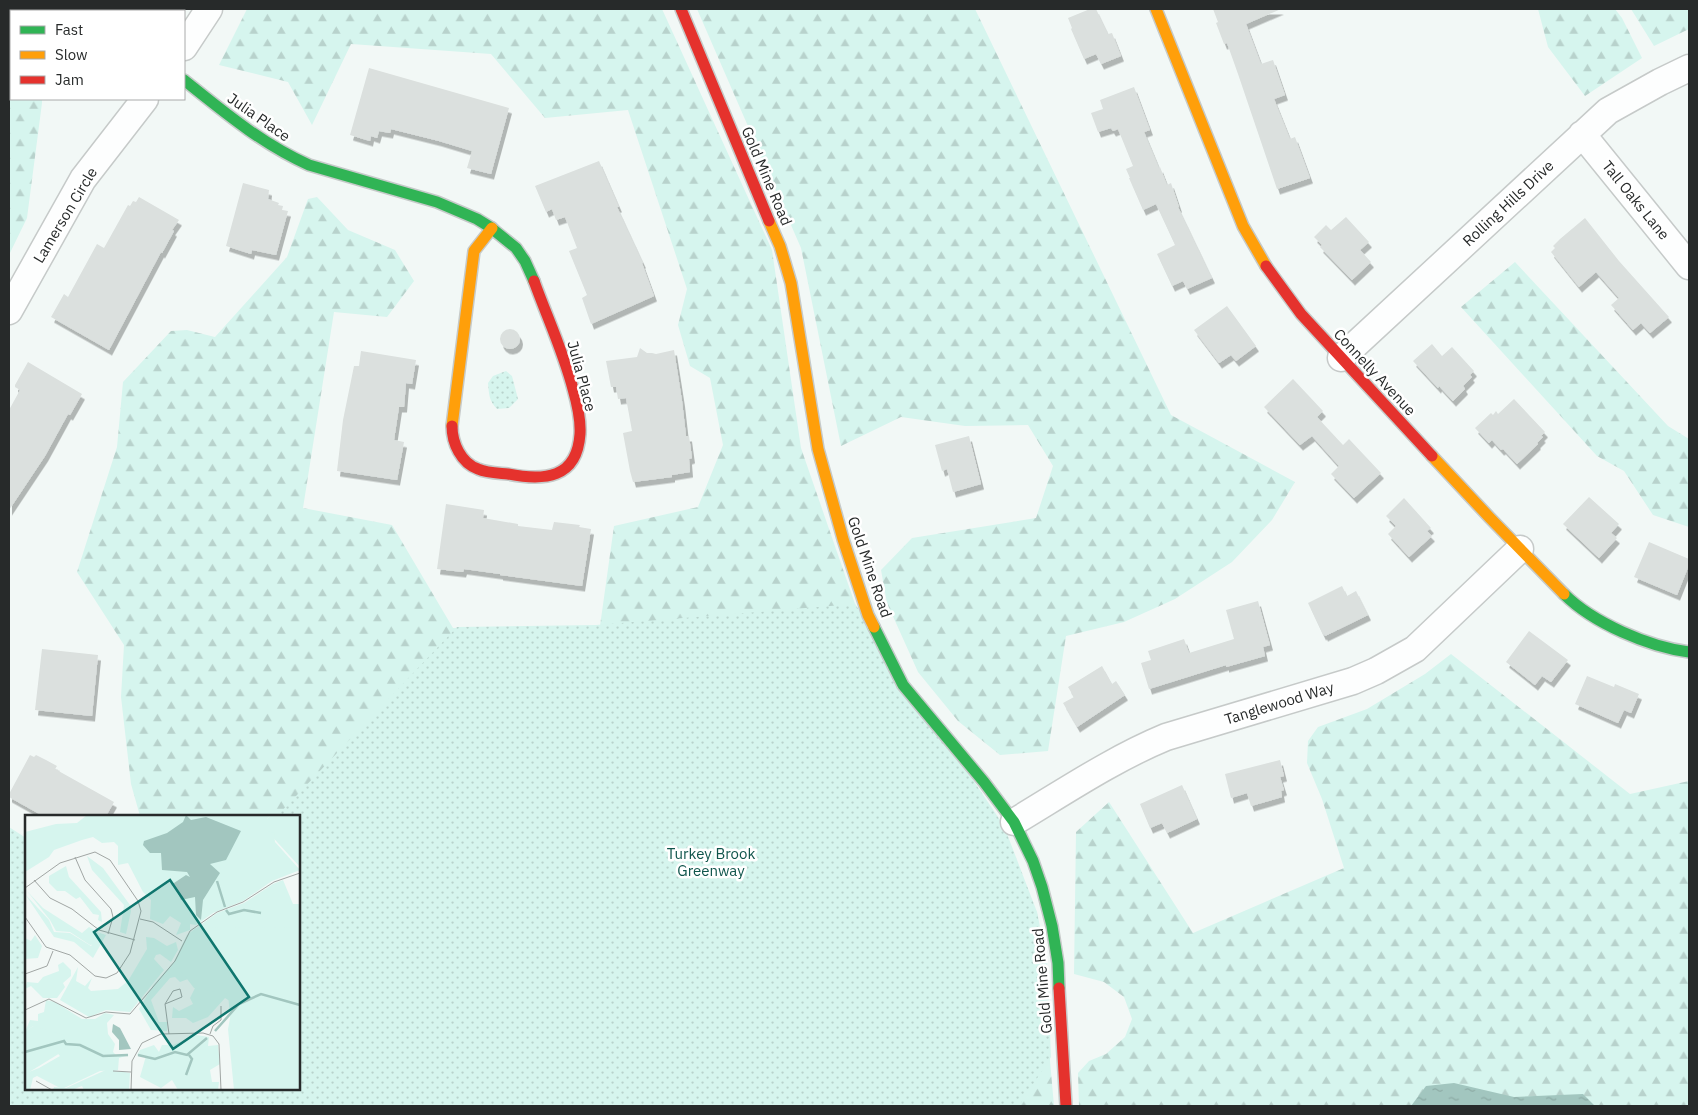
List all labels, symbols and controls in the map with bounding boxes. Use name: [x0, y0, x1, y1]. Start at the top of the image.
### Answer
legend: [10, 10, 185, 100]
text: Fast: [55, 20, 83, 39]
text: Slow: [55, 45, 88, 64]
text: Jam: [55, 70, 84, 89]
street label: Julia Place: [224, 88, 294, 146]
street label: Gold Mine Road: [738, 124, 796, 228]
street label: Rolling Hills Drive: [1458, 156, 1558, 250]
street label: Tall Oaks Lane: [1598, 156, 1674, 244]
street label: Lamerson Circle: [29, 164, 101, 266]
street label: Connelly Avenue: [1330, 325, 1420, 419]
street label: Julia Place: [563, 339, 601, 413]
street label: Gold Mine Road: [844, 514, 896, 620]
street label: Tanglewood Way: [1222, 677, 1336, 729]
inset map: [25, 815, 300, 1090]
park label: Turkey Brook Greenway: [667, 844, 755, 880]
street label: Gold Mine Road: [1028, 927, 1056, 1035]

